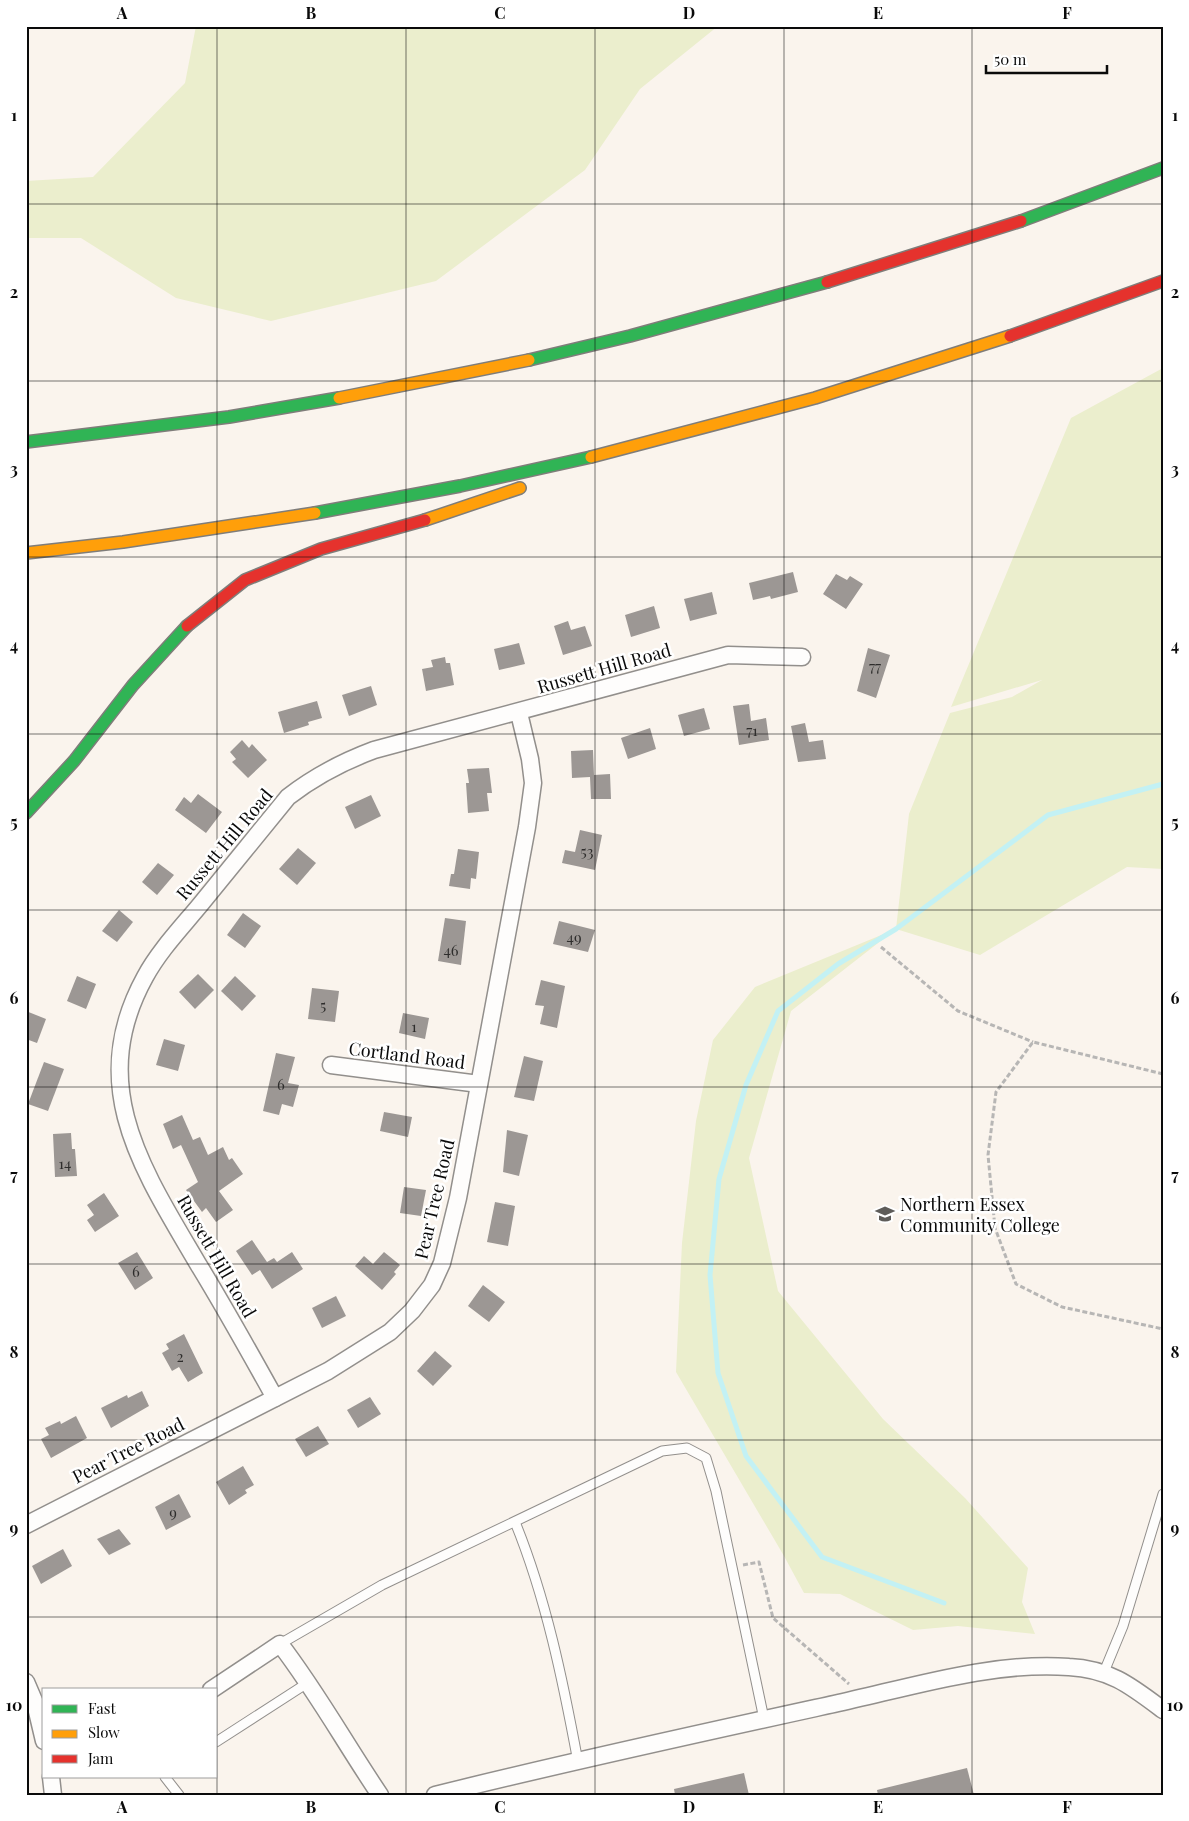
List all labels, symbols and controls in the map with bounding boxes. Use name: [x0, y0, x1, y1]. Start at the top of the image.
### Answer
text: A: [116, 2, 128, 23]
text: B: [306, 2, 317, 23]
text: C: [494, 2, 506, 23]
text: D: [683, 2, 695, 23]
text: E: [873, 2, 883, 23]
text: F: [1062, 2, 1072, 23]
scale bar: [986, 42, 1108, 74]
text: 50 m: [994, 49, 1027, 69]
text: 1: [11, 104, 17, 125]
text: 1: [1172, 104, 1178, 125]
text: 2: [10, 281, 18, 302]
text: 2: [1171, 281, 1179, 302]
text: 3: [10, 458, 18, 479]
text: 3: [1171, 458, 1179, 479]
text: 4: [10, 634, 18, 655]
text: 4: [1171, 634, 1179, 655]
street label: Russett Hill Road: [534, 637, 674, 699]
house number: 77: [869, 656, 881, 676]
house number: 71: [746, 720, 758, 740]
street label: Russett Hill Road: [170, 783, 278, 905]
text: 5: [10, 811, 18, 832]
text: 5: [1171, 811, 1179, 832]
house number: 53: [581, 841, 594, 861]
house number: 49: [566, 927, 582, 947]
house number: 46: [443, 940, 459, 960]
text: 6: [10, 987, 19, 1008]
text: 6: [1171, 987, 1180, 1008]
house number: 5: [320, 995, 326, 1015]
house number: 1: [411, 1016, 417, 1036]
street label: Cortland Road: [347, 1036, 467, 1074]
house number: 6: [277, 1074, 285, 1094]
street label: Pear Tree Road: [409, 1136, 460, 1261]
house number: 14: [59, 1153, 71, 1173]
text: 7: [10, 1164, 18, 1185]
text: 7: [1171, 1164, 1179, 1185]
street label: Russett Hill Road: [172, 1190, 262, 1322]
place label: Northern Essex Community College: [900, 1192, 1060, 1237]
school or university icon: Northern Essex Community College: [874, 1203, 896, 1225]
house number: 6: [132, 1261, 140, 1281]
text: 8: [10, 1341, 19, 1362]
text: 8: [1171, 1341, 1180, 1362]
house number: 2: [176, 1346, 184, 1366]
street label: Pear Tree Road: [68, 1411, 189, 1489]
house number: 9: [169, 1502, 177, 1522]
text: 9: [10, 1517, 19, 1538]
text: 9: [1171, 1517, 1180, 1538]
legend: [42, 1688, 218, 1778]
text: 10: [6, 1694, 22, 1715]
text: 10: [1167, 1694, 1183, 1715]
text: Fast: [88, 1698, 117, 1718]
text: Slow: [88, 1722, 120, 1742]
text: Jam: [87, 1748, 114, 1768]
text: A: [116, 1796, 128, 1817]
text: B: [306, 1796, 317, 1817]
text: C: [494, 1796, 506, 1817]
text: D: [683, 1796, 695, 1817]
text: E: [873, 1796, 883, 1817]
text: F: [1062, 1796, 1072, 1817]

